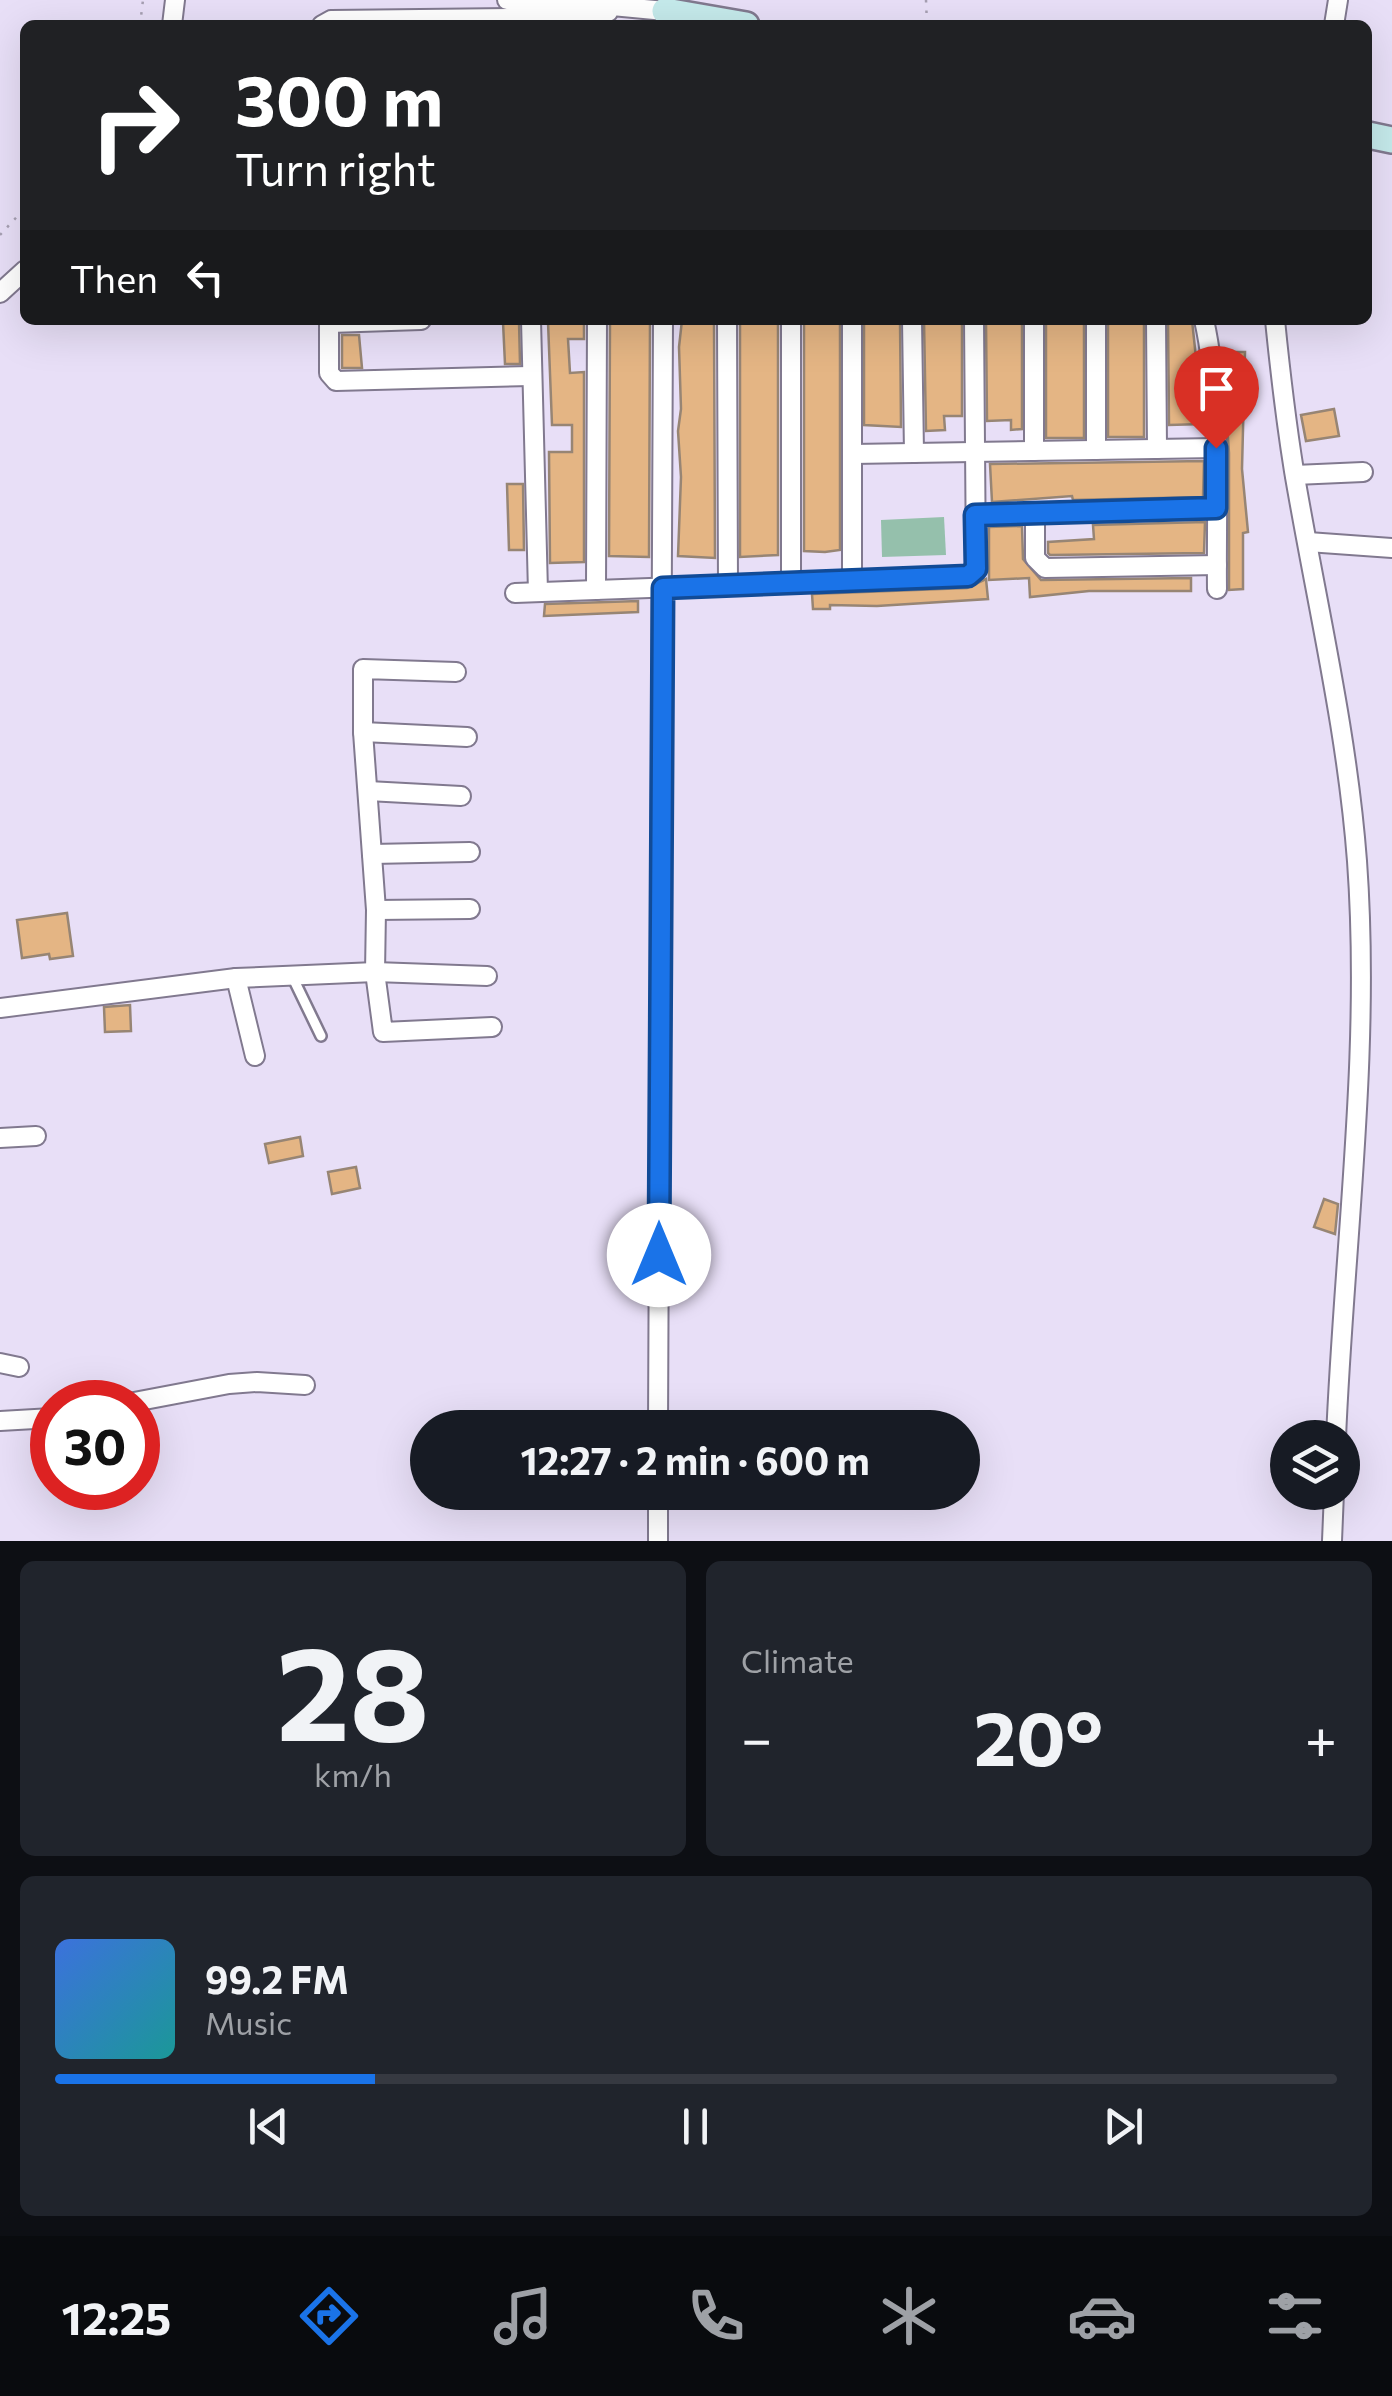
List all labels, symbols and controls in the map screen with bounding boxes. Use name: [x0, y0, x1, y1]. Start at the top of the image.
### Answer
text: 300 m: [235, 55, 443, 140]
icon: right: [70, 60, 200, 190]
text: Turn right: [235, 140, 436, 195]
icon: left: [178, 250, 233, 305]
text: Then: [70, 254, 158, 301]
pin: [1174, 346, 1259, 449]
icon: arrive: [1189, 361, 1244, 416]
position arrow: [607, 1203, 711, 1307]
speed limit sign: 30: [30, 1380, 160, 1510]
map controls: [1270, 1420, 1360, 1510]
button: layers: [1270, 1420, 1360, 1510]
text: 12:27 · 2 min · 600 m: [520, 1436, 870, 1483]
text: 28: [276, 1609, 430, 1768]
text: Climate: [741, 1640, 854, 1680]
text: 20°: [974, 1690, 1103, 1781]
text: −: [741, 1703, 772, 1770]
text: +: [1305, 1703, 1337, 1770]
text: km/h: [314, 1754, 392, 1794]
text: 99.2 FM: [205, 1955, 349, 2002]
text: Music: [205, 2002, 292, 2042]
icon: previous: [241, 2099, 296, 2154]
icon: pause: [668, 2099, 723, 2154]
icon: next: [1096, 2099, 1151, 2154]
icon: directions: [294, 2281, 364, 2351]
icon: music: [488, 2281, 558, 2351]
icon: phone: [681, 2281, 751, 2351]
icon: climate: [874, 2281, 944, 2351]
icon: car: [1067, 2281, 1137, 2351]
icon: filters: [1260, 2281, 1330, 2351]
text: 12:25: [62, 2289, 171, 2344]

